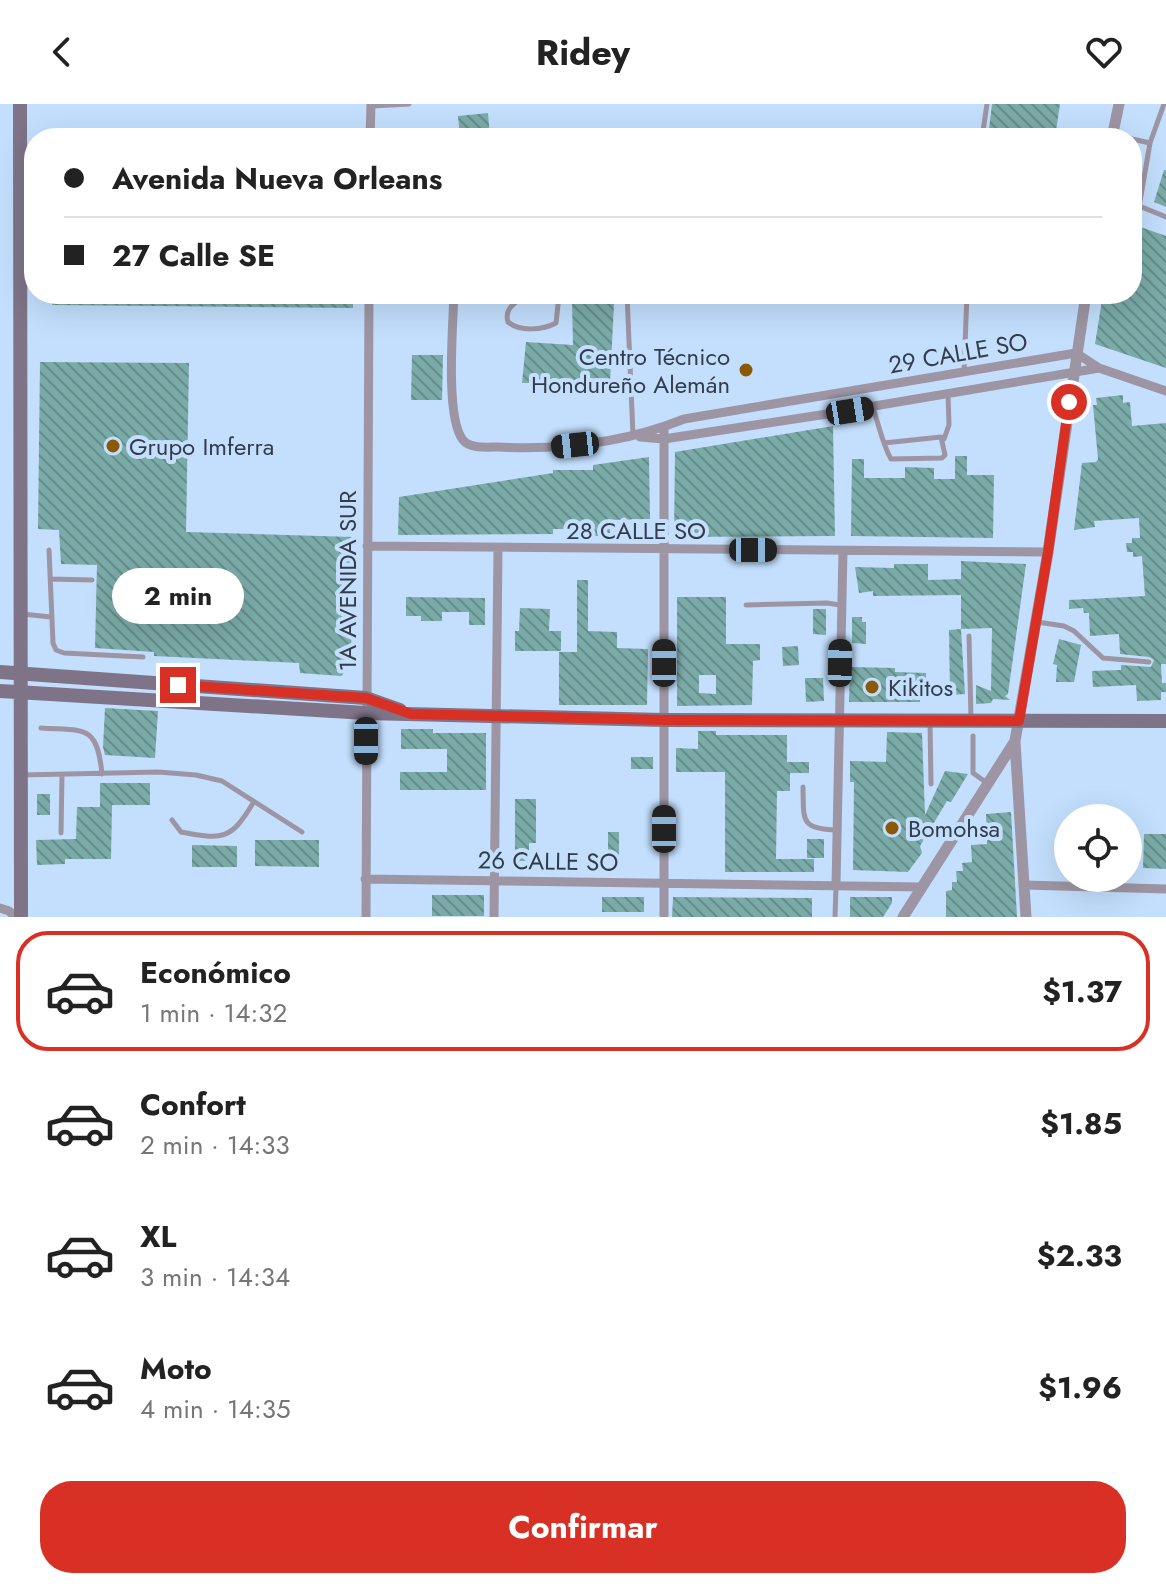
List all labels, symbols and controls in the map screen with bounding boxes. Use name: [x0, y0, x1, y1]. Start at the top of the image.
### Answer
text: Ridey: [536, 26, 630, 78]
icon: back: [40, 30, 84, 74]
icon: heart: [1082, 30, 1126, 74]
text: Avenida Nueva Orleans: [112, 157, 442, 200]
text: 27 Calle SE: [112, 234, 275, 277]
street label: 29 CALLE SO: [886, 324, 1030, 382]
place label: Centro Técnico Hondureño Alemán: [531, 339, 730, 402]
marker: Centro Técnico Hondureño Alemán: [737, 361, 755, 379]
route start: [1051, 384, 1087, 420]
car: [824, 395, 876, 427]
place label: Grupo Imferra: [129, 429, 274, 464]
car: [550, 431, 600, 459]
marker: Grupo Imferra: [104, 437, 122, 455]
street label: 1A AVENIDA SUR: [330, 490, 365, 672]
street label: 28 CALLE SO: [566, 513, 706, 548]
car: [729, 538, 777, 562]
callout: 2 min: [112, 569, 244, 625]
text: 2 min: [144, 577, 212, 615]
car: [652, 639, 676, 687]
car: [828, 639, 852, 687]
route end: [160, 667, 196, 703]
place label: Kikitos: [888, 670, 953, 705]
marker: Kikitos: [863, 678, 881, 696]
car: [354, 717, 378, 765]
map controls: [1054, 804, 1142, 892]
button: locate: [1054, 804, 1142, 892]
car: [652, 805, 676, 853]
place label: Bomohsa: [908, 811, 1000, 846]
marker: Bomohsa: [883, 819, 901, 837]
street label: 26 CALLE SO: [477, 842, 619, 880]
text: Económico: [140, 951, 291, 994]
icon: car: [44, 955, 116, 1027]
text: $1.37: [1042, 970, 1122, 1013]
text: 1 min · 14:32: [140, 994, 287, 1032]
text: Confort: [140, 1083, 246, 1126]
icon: car: [44, 1087, 116, 1159]
text: $1.85: [1040, 1102, 1122, 1145]
text: 2 min · 14:33: [140, 1126, 290, 1164]
text: XL: [140, 1215, 176, 1258]
icon: car: [44, 1219, 116, 1291]
text: $2.33: [1037, 1234, 1122, 1277]
text: 3 min · 14:34: [140, 1258, 290, 1296]
text: Moto: [140, 1347, 212, 1390]
icon: car: [44, 1351, 116, 1423]
text: $1.96: [1038, 1366, 1122, 1409]
text: 4 min · 14:35: [140, 1390, 291, 1428]
button: Confirmar: [40, 1481, 1126, 1573]

